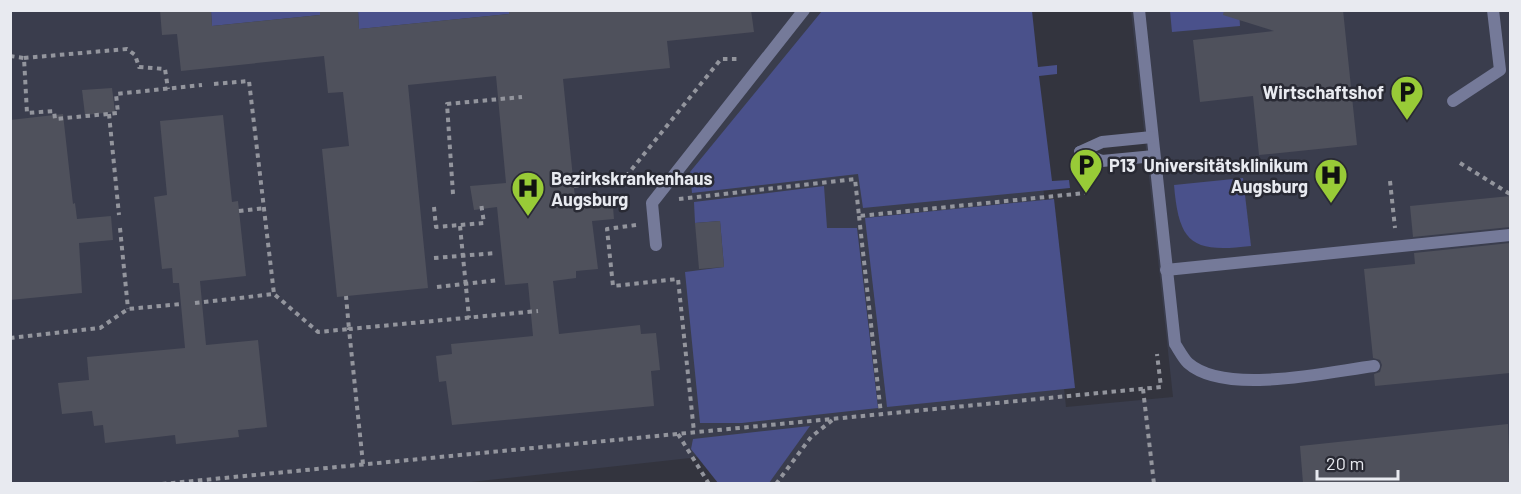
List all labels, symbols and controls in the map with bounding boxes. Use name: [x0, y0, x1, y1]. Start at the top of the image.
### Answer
parking icon: Wirtschaftshof: [1389, 74, 1425, 121]
place label: Wirtschaftshof: [1263, 81, 1384, 103]
parking icon: P13: [1068, 147, 1104, 194]
place label: P13: [1109, 154, 1136, 176]
place label: Universitätsklinikum Augsburg: [1144, 154, 1308, 197]
hospital icon: Universitätsklinikum Augsburg: [1313, 157, 1349, 204]
place label: Bezirkskrankenhaus Augsburg: [551, 167, 713, 210]
hospital icon: Bezirkskrankenhaus Augsburg: [510, 170, 546, 217]
scale bar: [1317, 443, 1398, 481]
text: 20 m: [1326, 452, 1364, 474]

